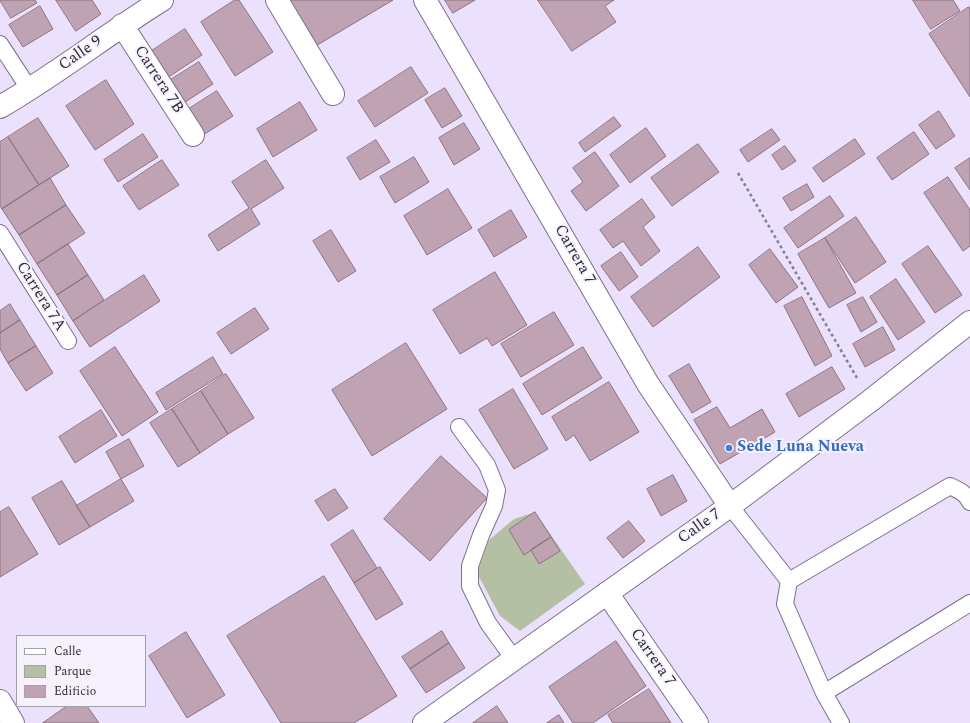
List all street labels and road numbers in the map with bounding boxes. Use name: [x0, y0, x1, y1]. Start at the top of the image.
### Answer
street label: Calle 9: [56, 32, 106, 76]
street label: Carrera 7B: [129, 43, 187, 117]
street label: Carrera 7: [549, 222, 599, 288]
street label: Carrera 7A: [11, 259, 69, 335]
street label: Calle 7: [675, 505, 725, 549]
street label: Carrera 7: [625, 625, 679, 691]

